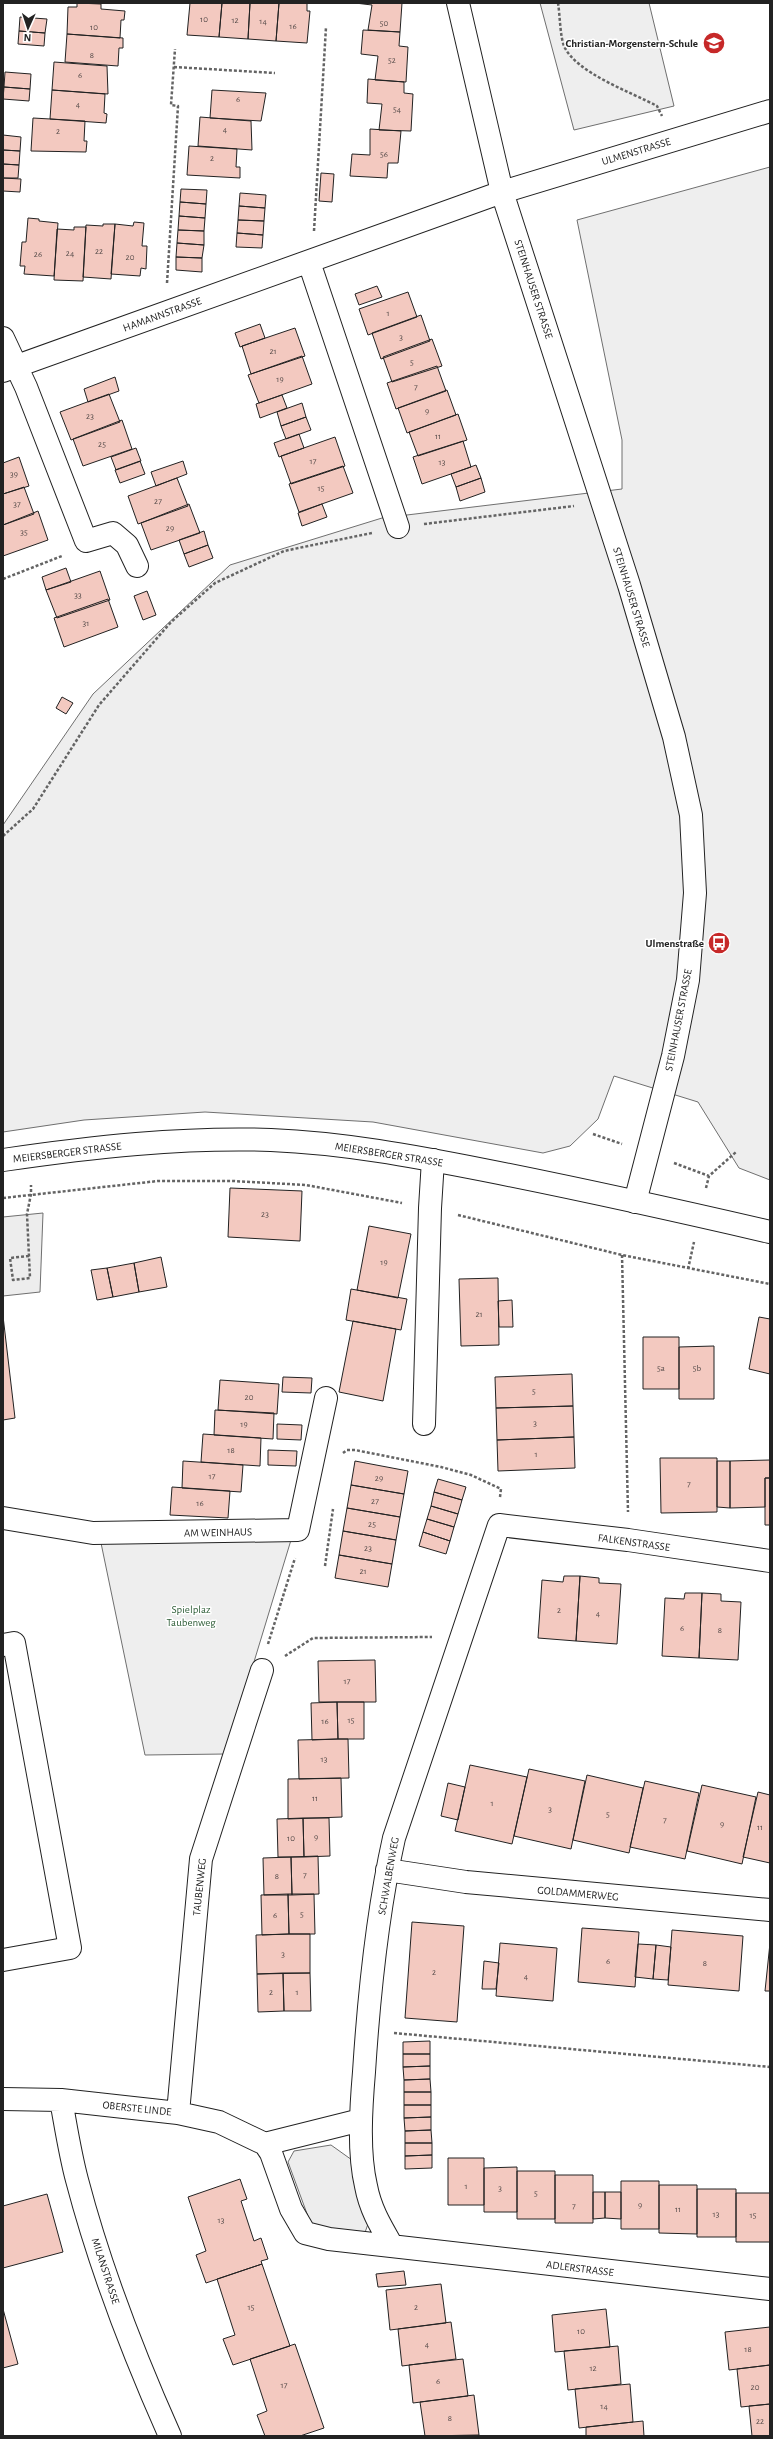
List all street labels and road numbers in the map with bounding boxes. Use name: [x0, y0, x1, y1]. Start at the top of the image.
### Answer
street label: ULMENSTRASSE: [600, 136, 673, 167]
street label: STEINHAUSER STRASSE: [512, 238, 555, 341]
street label: HAMANNSTRASSE: [122, 295, 203, 334]
street label: STEINHAUSER STRASSE: [611, 546, 652, 649]
street label: STEINHAUSER STRASSE: [663, 967, 694, 1072]
street label: MEIERSBERGER STRASSE: [12, 1140, 123, 1165]
street label: MEIERSBERGER STRASSE: [334, 1141, 444, 1169]
street label: AM WEINHAUS: [184, 1526, 252, 1539]
street label: FALKENSTRASSE: [597, 1532, 671, 1553]
street label: SCHWALBENWEG: [376, 1836, 401, 1916]
street label: TAUBENWEG: [191, 1858, 208, 1916]
street label: GOLDAMMERWEG: [537, 1884, 619, 1903]
street label: OBERSTE LINDE: [102, 2099, 173, 2118]
street label: MILANSTRASSE: [90, 2237, 122, 2306]
street label: ADLERSTRASSE: [546, 2259, 615, 2278]

